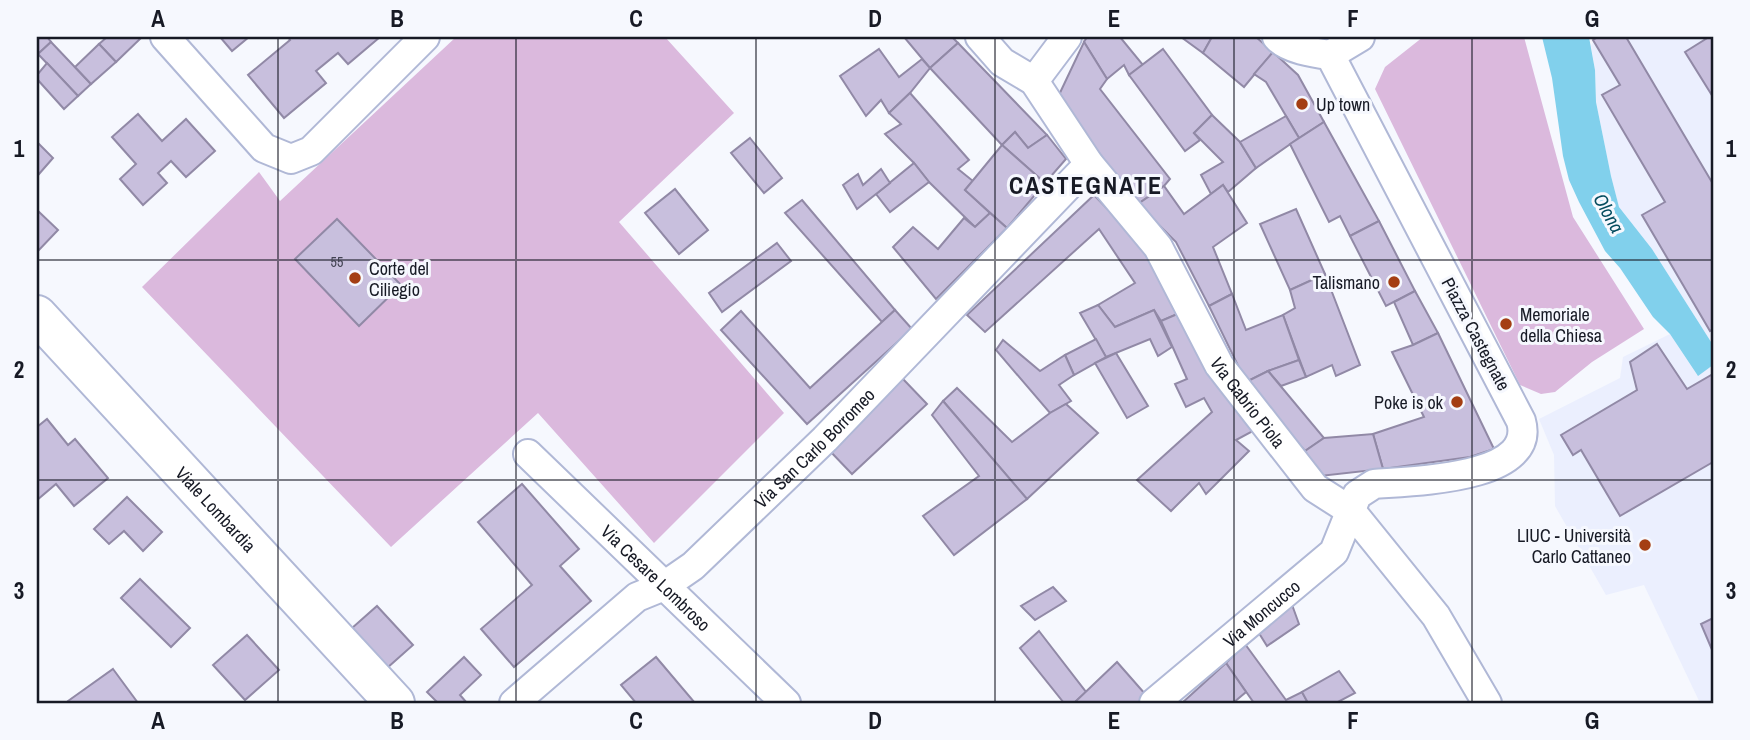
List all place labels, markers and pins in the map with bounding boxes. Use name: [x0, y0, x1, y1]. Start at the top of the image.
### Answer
place label: Up town: [1316, 92, 1370, 117]
marker: Up town: [1294, 96, 1310, 112]
place label: Corte del Ciliegio: [369, 256, 429, 302]
marker: Corte del Ciliegio: [347, 270, 363, 286]
place label: Talismano: [1312, 270, 1380, 295]
marker: Talismano: [1386, 274, 1402, 290]
place label: Memoriale della Chiesa: [1520, 302, 1602, 348]
marker: Memoriale della Chiesa: [1498, 316, 1514, 332]
place label: Poke is ok: [1374, 390, 1444, 415]
marker: Poke is ok: [1449, 394, 1465, 410]
place label: LIUC - Università Carlo Cattaneo: [1517, 523, 1631, 569]
marker: LIUC - Università Carlo Cattaneo: [1637, 537, 1653, 553]

